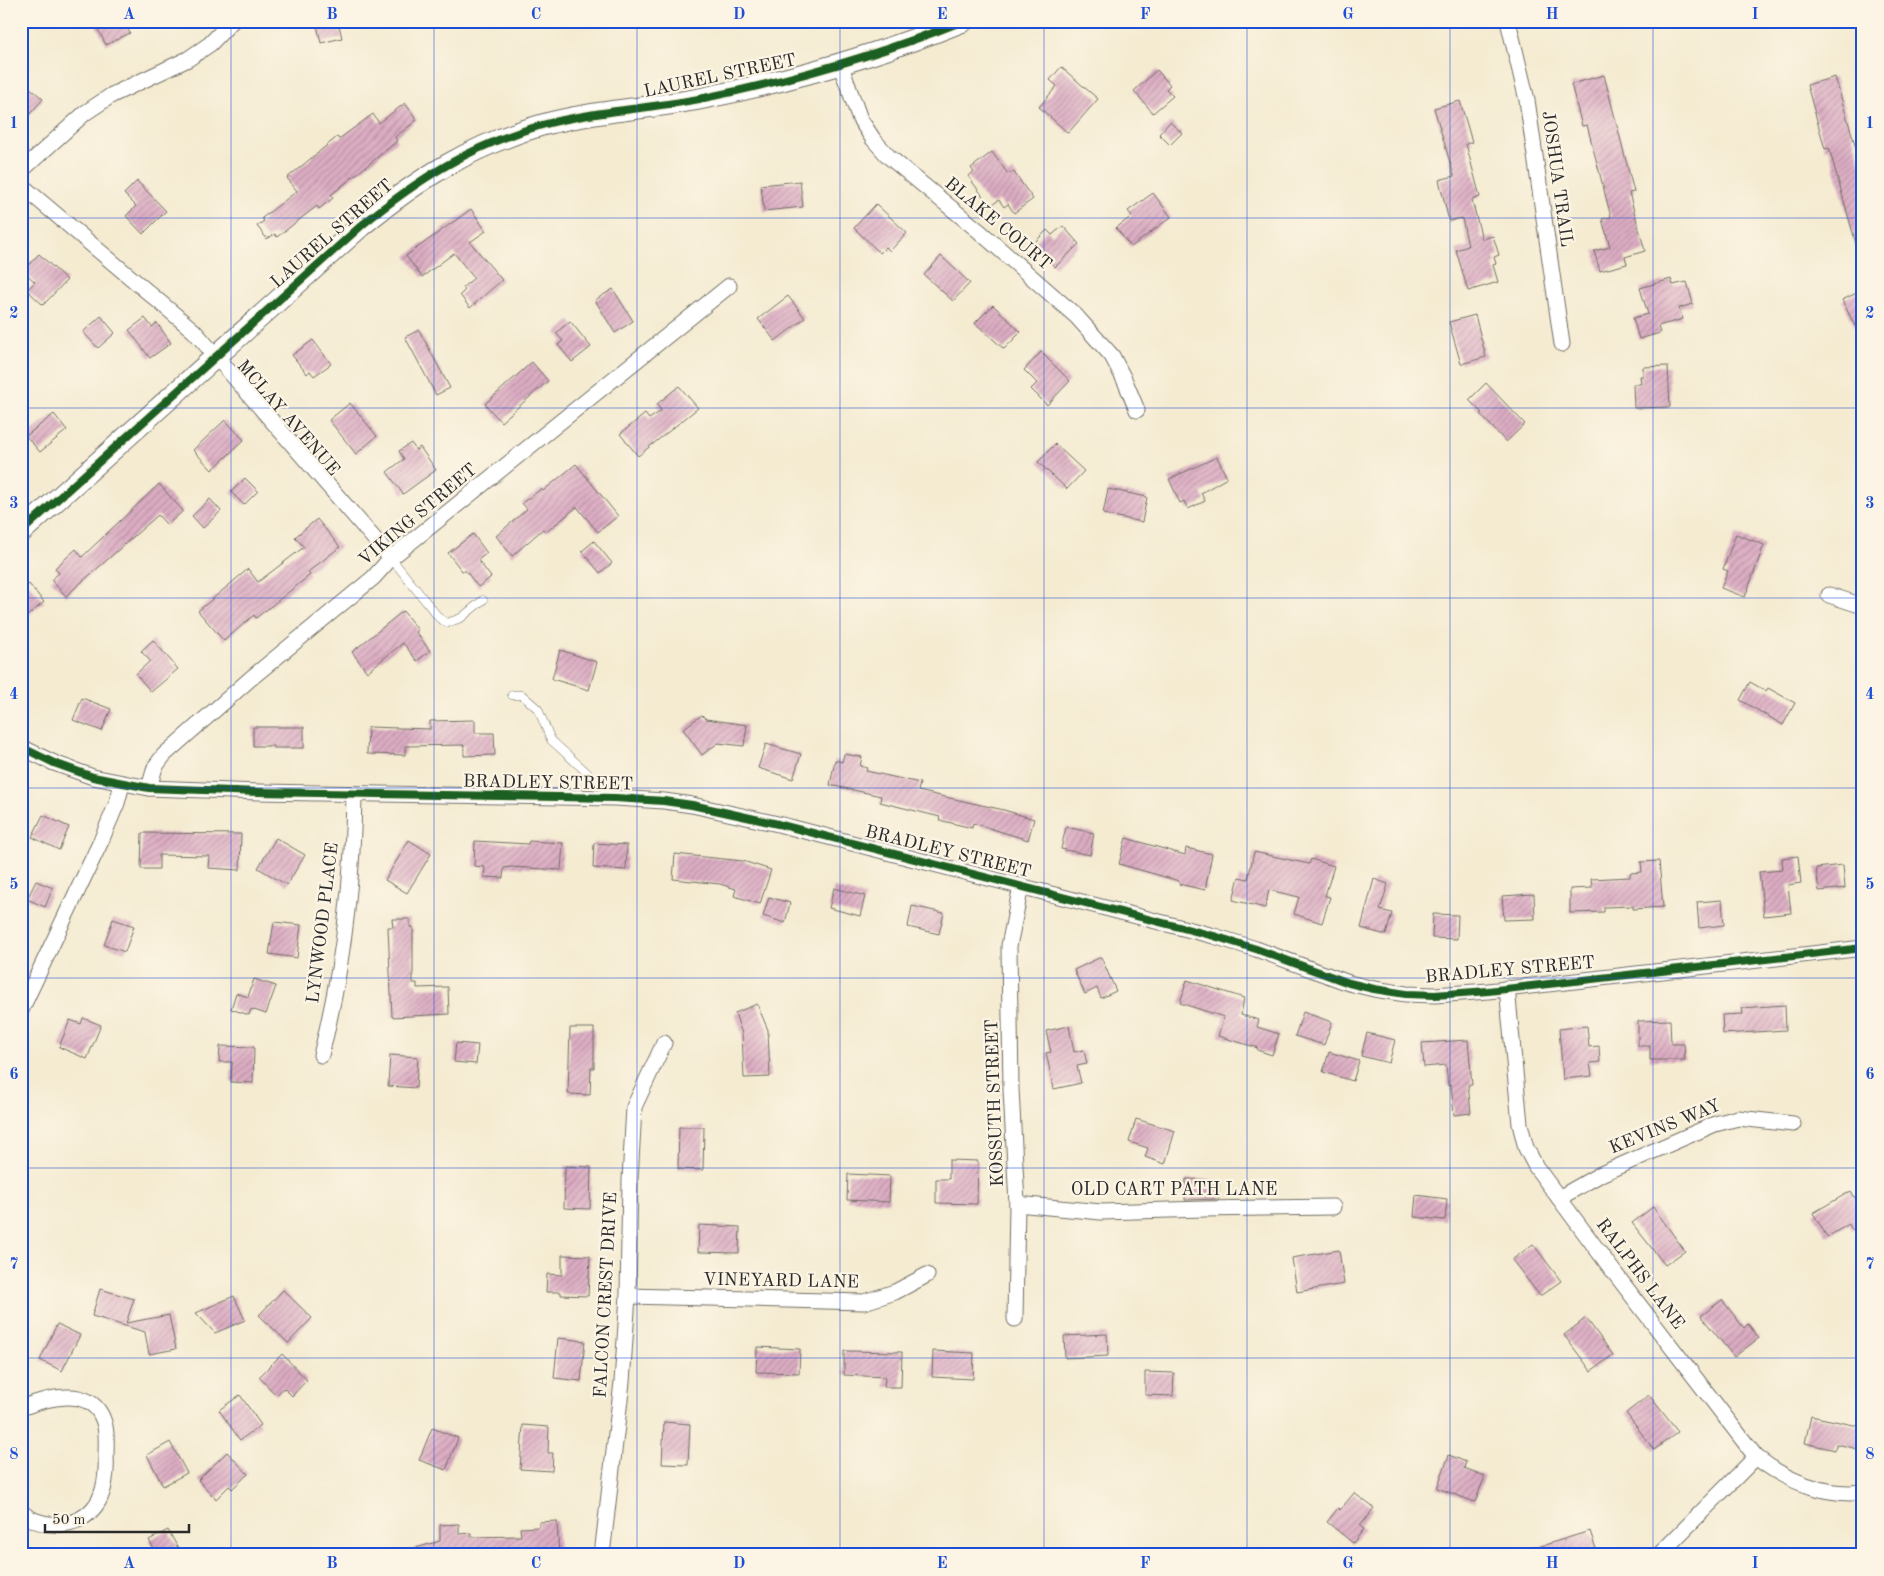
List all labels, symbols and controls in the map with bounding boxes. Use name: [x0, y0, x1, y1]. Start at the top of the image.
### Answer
text: A: [123, 7, 135, 23]
text: B: [326, 7, 338, 23]
text: C: [531, 7, 541, 23]
text: D: [733, 7, 745, 23]
text: E: [936, 7, 948, 23]
text: F: [1140, 7, 1151, 23]
text: G: [1342, 7, 1354, 23]
text: H: [1545, 7, 1559, 23]
text: I: [1751, 7, 1759, 23]
street label: LAUREL STREET: [642, 51, 798, 101]
street label: JOSHUA TRAIL: [1539, 110, 1575, 248]
text: 1: [9, 116, 19, 132]
text: 1: [1865, 116, 1875, 132]
street label: BLAKE COURT: [941, 174, 1055, 274]
street label: LAUREL STREET: [267, 176, 397, 292]
text: 2: [9, 306, 19, 322]
text: 2: [1865, 306, 1875, 322]
street label: MCLAY AVENUE: [233, 357, 343, 479]
street label: VIKING STREET: [355, 460, 481, 570]
text: 3: [9, 496, 19, 512]
text: 3: [1865, 496, 1875, 512]
text: 4: [9, 687, 19, 703]
text: 4: [1865, 687, 1875, 703]
street label: BRADLEY STREET: [463, 773, 633, 793]
street label: BRADLEY STREET: [863, 823, 1033, 881]
street label: LYNWOOD PLACE: [304, 841, 342, 1005]
text: 5: [9, 877, 19, 893]
text: 5: [1865, 877, 1875, 893]
street label: BRADLEY STREET: [1424, 954, 1596, 986]
street label: KOSSUTH STREET: [983, 1019, 1007, 1187]
text: 6: [9, 1067, 19, 1083]
text: 6: [1865, 1067, 1875, 1083]
street label: KEVINS WAY: [1607, 1096, 1723, 1158]
street label: OLD CART PATH LANE: [1071, 1181, 1277, 1199]
street label: FALCON CREST DRIVE: [592, 1191, 620, 1399]
street label: RALPHS LANE: [1593, 1215, 1687, 1333]
text: 7: [9, 1257, 19, 1273]
text: 7: [1865, 1257, 1875, 1273]
street label: VINEYARD LANE: [703, 1271, 859, 1291]
text: 8: [9, 1447, 19, 1463]
text: 8: [1865, 1447, 1875, 1463]
scale bar: [45, 1501, 189, 1533]
text: 50 m: [52, 1513, 86, 1528]
text: A: [123, 1556, 135, 1572]
text: B: [326, 1556, 338, 1572]
text: C: [531, 1556, 541, 1572]
text: D: [733, 1556, 745, 1572]
text: E: [936, 1556, 948, 1572]
text: F: [1140, 1556, 1151, 1572]
text: G: [1342, 1556, 1354, 1572]
text: H: [1545, 1556, 1559, 1572]
text: I: [1751, 1556, 1759, 1572]

